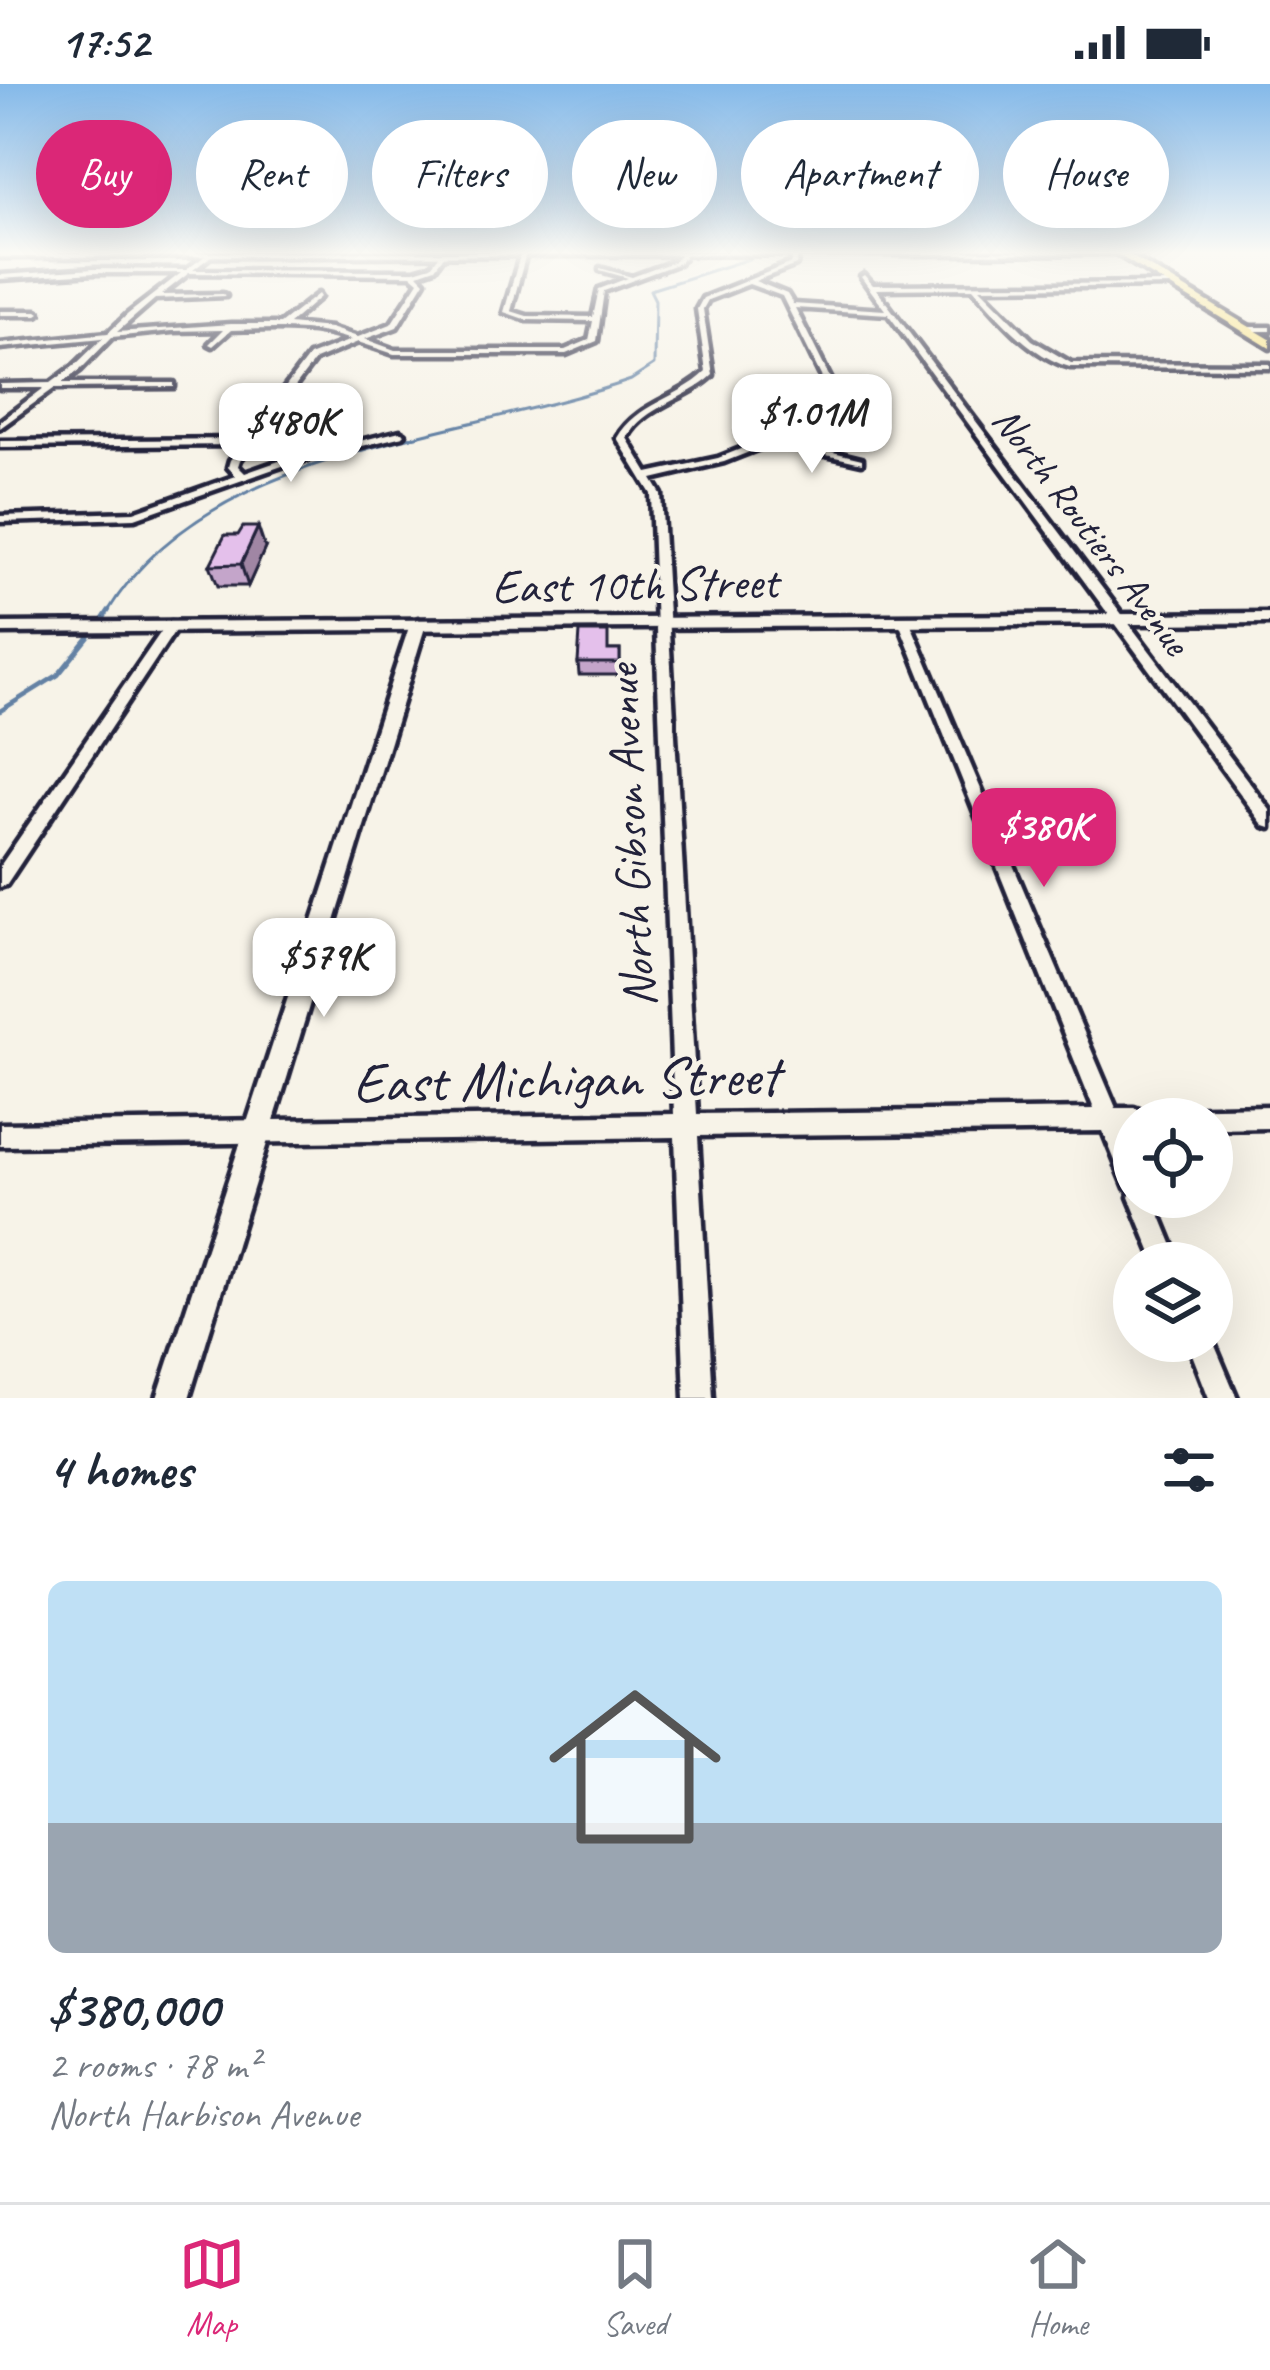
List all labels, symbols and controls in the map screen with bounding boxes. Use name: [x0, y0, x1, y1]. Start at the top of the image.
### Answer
text: 17:52: [60, 14, 149, 71]
chip: Buy: [36, 120, 172, 228]
chip: Rent: [196, 120, 348, 228]
chip: Filters: [372, 120, 548, 228]
chip: New: [572, 120, 717, 228]
chip: Apartment: [741, 120, 979, 228]
chip: House: [1003, 120, 1169, 228]
pin: $1.01M: [714, 374, 910, 476]
pin: $480K: [207, 383, 375, 485]
text: $1.01M: [759, 388, 865, 437]
text: $480K: [246, 397, 336, 446]
street label: North Routiers Avenue: [982, 397, 1202, 667]
street label: East 10th Street: [491, 551, 783, 616]
street label: North Gibson Avenue: [591, 660, 669, 1009]
pin: $380K: [960, 788, 1128, 890]
text: $380K: [999, 802, 1089, 851]
pin: $579K: [240, 918, 408, 1020]
text: $579K: [280, 932, 368, 981]
street label: East Michigan Street: [352, 1039, 787, 1119]
map controls: [1113, 1098, 1233, 1362]
button: locate: [1113, 1098, 1233, 1218]
button: layers: [1113, 1242, 1233, 1362]
icon: filters: [1156, 1437, 1222, 1503]
text: 4 homes: [48, 1438, 192, 1502]
icon: home: [527, 1659, 743, 1875]
text: $380,000: [48, 1977, 219, 2041]
text: 2 rooms · 78 m²: [48, 2041, 259, 2090]
text: North Harbison Avenue: [48, 2090, 359, 2139]
tab: Map: [179, 2231, 245, 2345]
tab: Saved: [602, 2231, 668, 2345]
tab: Home: [1025, 2231, 1091, 2345]

